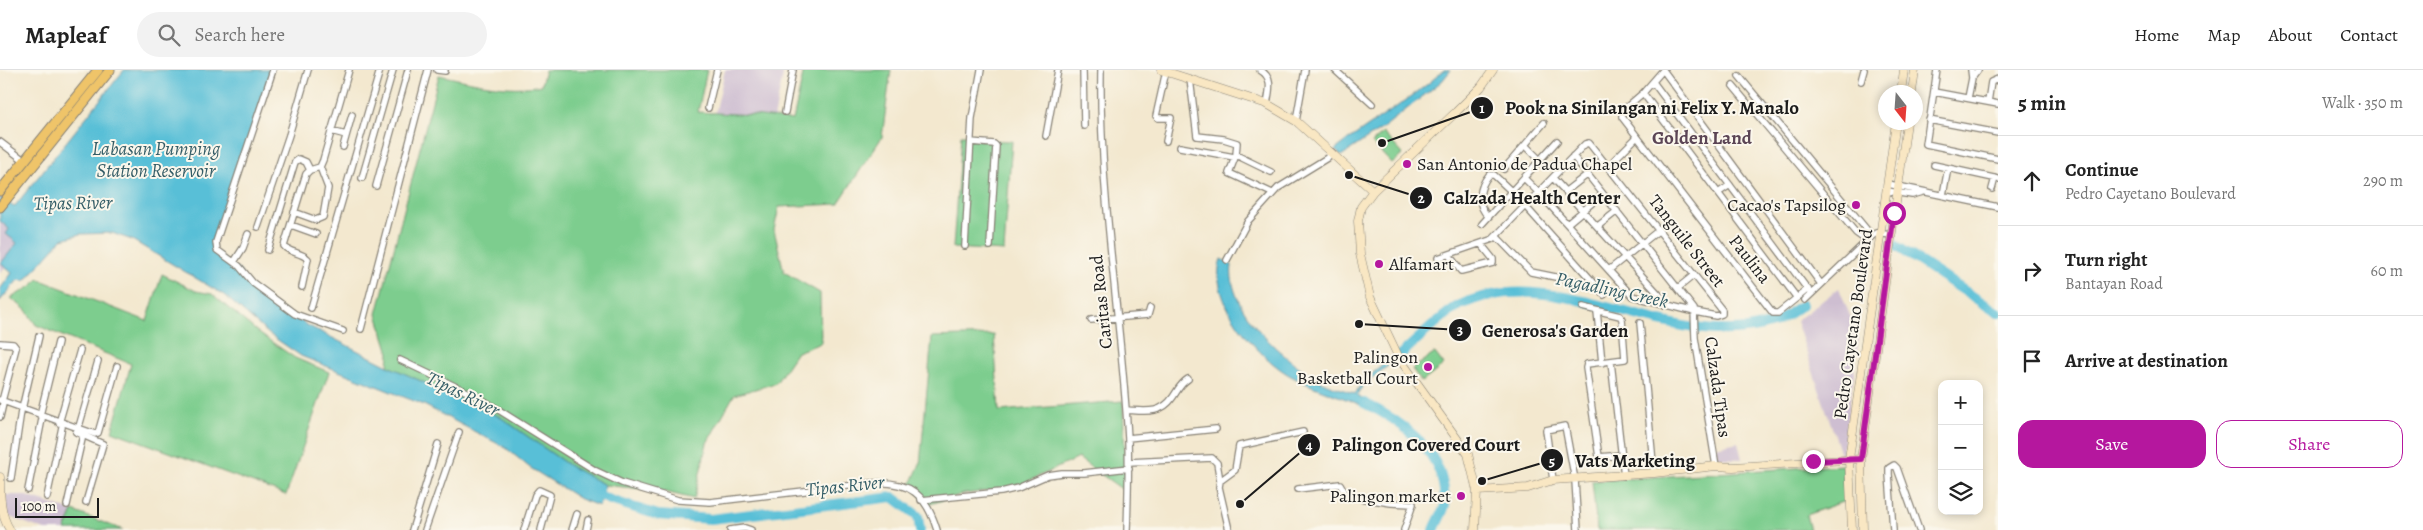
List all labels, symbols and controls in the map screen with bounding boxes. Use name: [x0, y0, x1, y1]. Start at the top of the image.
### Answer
search box: [137, 12, 487, 57]
text: Mapleaf: [25, 19, 107, 51]
icon: search: [155, 21, 183, 49]
text: Search here: [195, 22, 285, 48]
text: Home: [2134, 23, 2179, 47]
text: Map: [2207, 23, 2240, 47]
text: About: [2268, 23, 2312, 47]
text: Contact: [2340, 23, 2398, 47]
north arrow: [1878, 85, 1923, 130]
text: 5 min: [2018, 89, 2066, 117]
callout: Pook na Sinilangan ni Felix Y. Manalo: [1470, 91, 1809, 125]
text: Walk · 350 m: [2322, 92, 2403, 114]
text: Pook na Sinilangan ni Felix Y. Manalo: [1505, 95, 1799, 121]
text: 1: [1479, 98, 1485, 118]
district label: Golden Land: [1652, 125, 1753, 151]
water label: Labasan Pumping Station Reservoir: [92, 136, 221, 184]
place label: San Antonio de Padua Chapel: [1417, 152, 1633, 176]
text: Continue: [2065, 157, 2139, 183]
marker: San Antonio de Padua Chapel: [1401, 158, 1413, 170]
icon: ahead: [2018, 167, 2046, 195]
text: 290 m: [2363, 170, 2403, 192]
callout: Calzada Health Center: [1409, 181, 1631, 215]
text: Pedro Cayetano Boulevard: [2065, 183, 2236, 205]
text: Calzada Health Center: [1444, 185, 1621, 211]
text: 2: [1417, 188, 1425, 208]
water label: Tipas River: [33, 189, 114, 217]
street label: Tanguile Street: [1643, 190, 1731, 292]
place label: Cacao's Tapsilog: [1727, 193, 1846, 217]
marker: Cacao's Tapsilog: [1850, 199, 1862, 211]
route start: [1883, 202, 1906, 225]
street label: Pedro Cayetano Boulevard: [1828, 227, 1878, 421]
street label: Paulina: [1723, 230, 1777, 289]
text: Turn right: [2065, 247, 2147, 273]
place label: Alfamart: [1388, 252, 1454, 276]
street label: Caritas Road: [1084, 254, 1118, 350]
icon: right: [2018, 257, 2046, 285]
marker: Alfamart: [1373, 258, 1385, 270]
text: 60 m: [2371, 260, 2403, 282]
water label: Pagadling Creek: [1553, 265, 1671, 315]
text: Bantayan Road: [2065, 273, 2163, 295]
callout: Generosa's Garden: [1447, 313, 1639, 347]
text: Generosa's Garden: [1482, 318, 1629, 344]
text: 3: [1457, 320, 1463, 340]
street label: Calzada Tipas: [1699, 335, 1737, 439]
place label: Palingon Basketball Court: [1297, 345, 1418, 390]
icon: arrive: [2018, 347, 2046, 375]
text: Arrive at destination: [2065, 348, 2228, 374]
marker: Palingon Basketball Court: [1422, 361, 1434, 373]
water label: Tipas River: [422, 365, 505, 424]
map controls: [1938, 380, 1983, 515]
button: +: [1938, 380, 1983, 425]
button: Save: [2018, 420, 2206, 468]
button: Share: [2216, 420, 2403, 468]
button: −: [1938, 425, 1983, 470]
callout: Palingon Covered Court: [1297, 428, 1530, 462]
text: Palingon Covered Court: [1332, 432, 1521, 458]
text: 4: [1305, 435, 1313, 455]
callout: Vats Marketing: [1539, 443, 1705, 477]
text: Vats Marketing: [1574, 448, 1695, 474]
route end: [1802, 450, 1825, 473]
text: 5: [1549, 451, 1555, 471]
water label: Tipas River: [805, 469, 887, 503]
button: layers: [1938, 470, 1983, 515]
place label: Palingon market: [1329, 484, 1451, 508]
marker: Palingon market: [1455, 490, 1467, 502]
scale bar: [15, 495, 99, 518]
text: 100 m: [22, 497, 56, 516]

